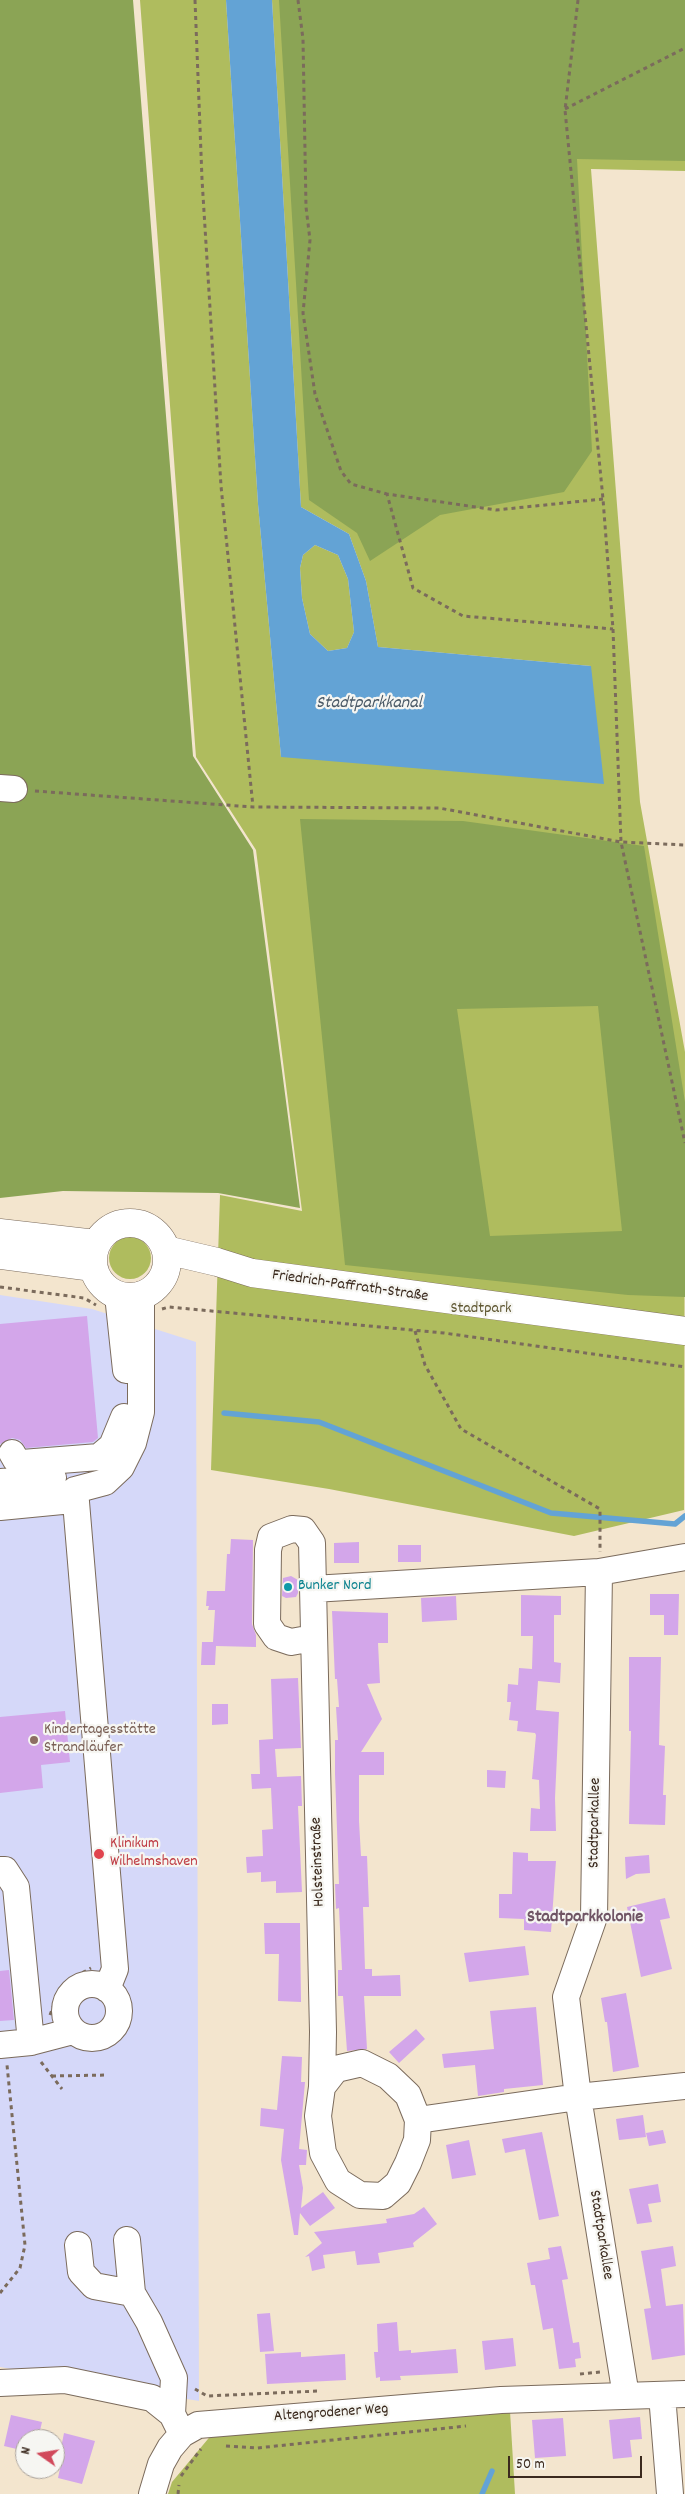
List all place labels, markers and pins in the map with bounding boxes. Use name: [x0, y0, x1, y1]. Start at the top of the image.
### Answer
place label: Bunker Nord: [298, 1577, 372, 1597]
marker: Bunker Nord: [282, 1581, 294, 1593]
place label: Kindertagesstätte Strandläufer: [44, 1721, 156, 1759]
marker: Kindertagesstätte Strandläufer: [28, 1734, 40, 1746]
place label: Klinikum Wilhelmshaven: [110, 1835, 198, 1873]
marker: Klinikum Wilhelmshaven: [92, 1847, 106, 1861]

